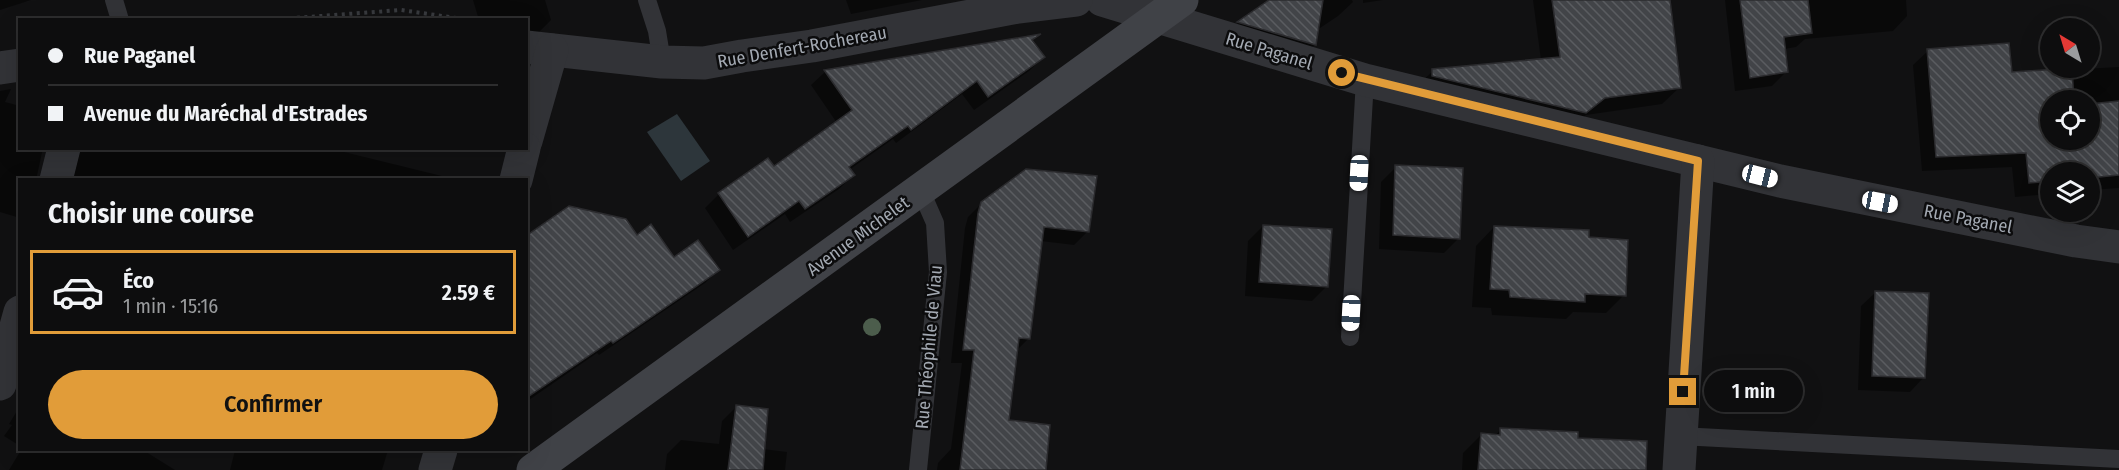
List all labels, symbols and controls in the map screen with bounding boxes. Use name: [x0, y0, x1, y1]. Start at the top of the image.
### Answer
north arrow: [2040, 18, 2100, 78]
map controls: [2040, 18, 2100, 222]
street label: Rue Denfert-Rochereau: [716, 21, 888, 73]
street label: Rue Paganel: [1223, 27, 1315, 75]
text: Rue Paganel: [84, 42, 195, 69]
route start: [1328, 59, 1355, 86]
button: locate: [2040, 90, 2100, 150]
text: Avenue du Maréchal d'Estrades: [84, 100, 367, 127]
car: [1349, 155, 1369, 191]
button: layers: [2040, 162, 2100, 222]
car: [1740, 163, 1780, 189]
car: [1861, 190, 1899, 214]
street label: Avenue Michelet: [803, 191, 914, 281]
text: Choisir une course: [48, 198, 254, 230]
street label: Rue Paganel: [1922, 200, 2014, 238]
street label: Rue Théophile de Viau: [911, 264, 947, 430]
icon: car: [51, 265, 105, 319]
text: Éco: [123, 267, 154, 294]
text: 2.59 €: [442, 279, 495, 306]
text: 1 min · 15:16: [123, 294, 218, 318]
car: [1341, 295, 1361, 331]
button: Confirmer: [48, 370, 498, 439]
callout: 1 min: [1704, 371, 1803, 413]
route end: [1669, 378, 1696, 405]
text: 1 min: [1732, 379, 1775, 403]

